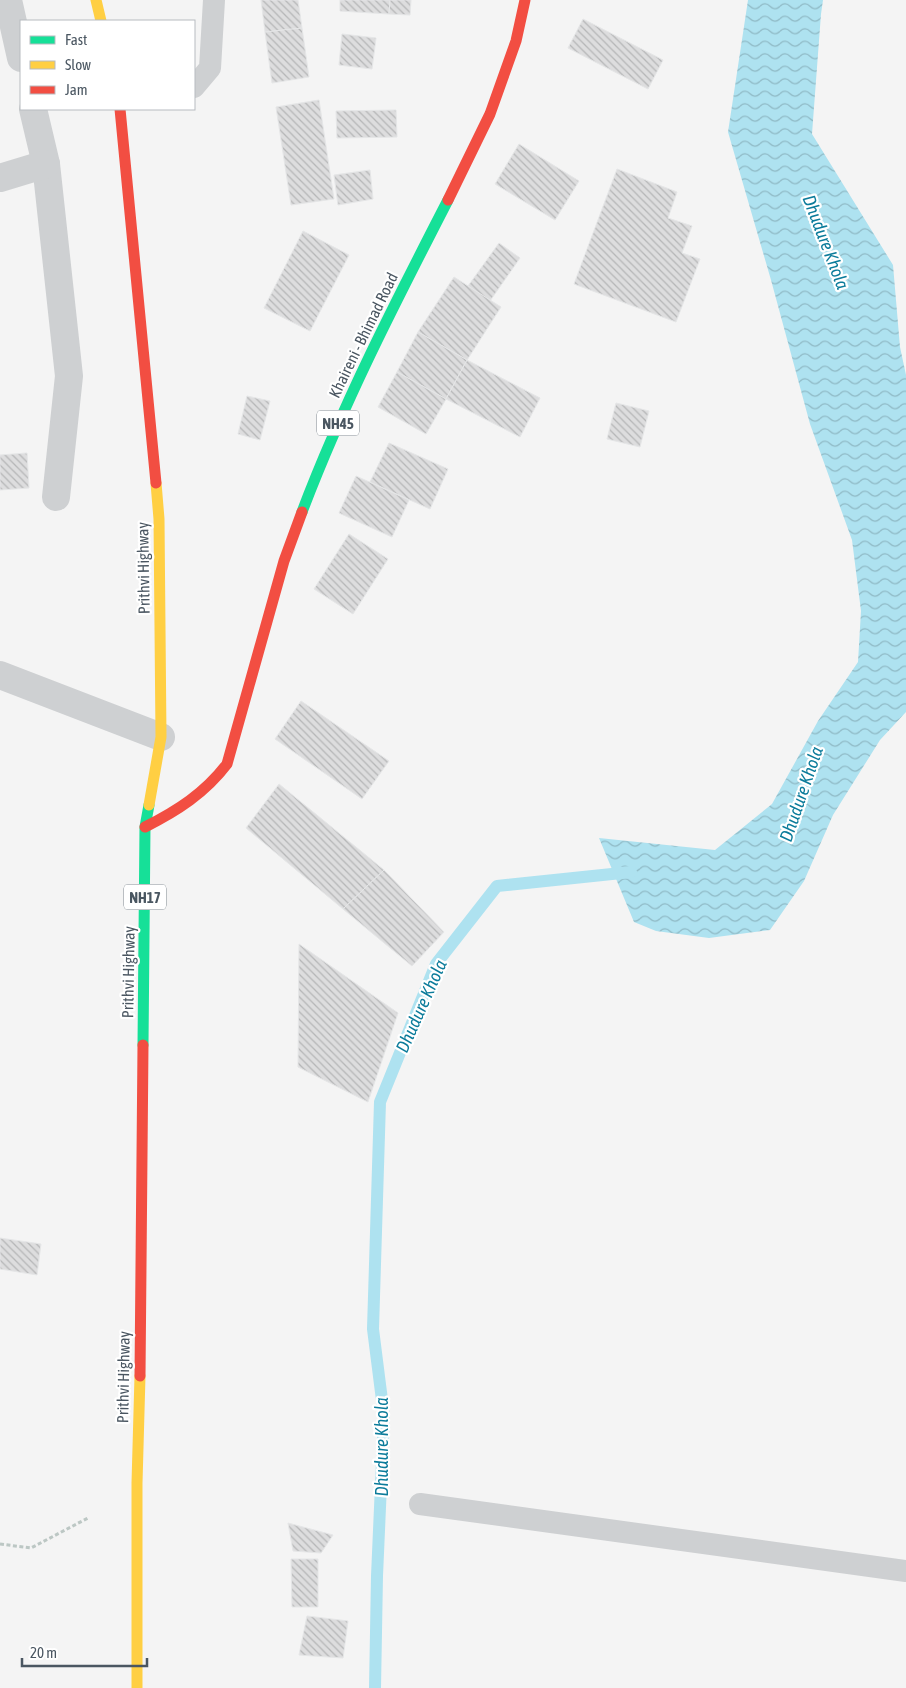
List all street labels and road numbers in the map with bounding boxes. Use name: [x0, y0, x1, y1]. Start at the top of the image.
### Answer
street label: Khaireni - Bhimad Road: [325, 270, 401, 400]
road number: NH45: [317, 410, 359, 436]
street label: Prithvi Highway: [133, 521, 154, 614]
road number: NH17: [124, 884, 166, 910]
street label: Prithvi Highway: [118, 925, 139, 1018]
street label: Prithvi Highway: [113, 1330, 134, 1423]

